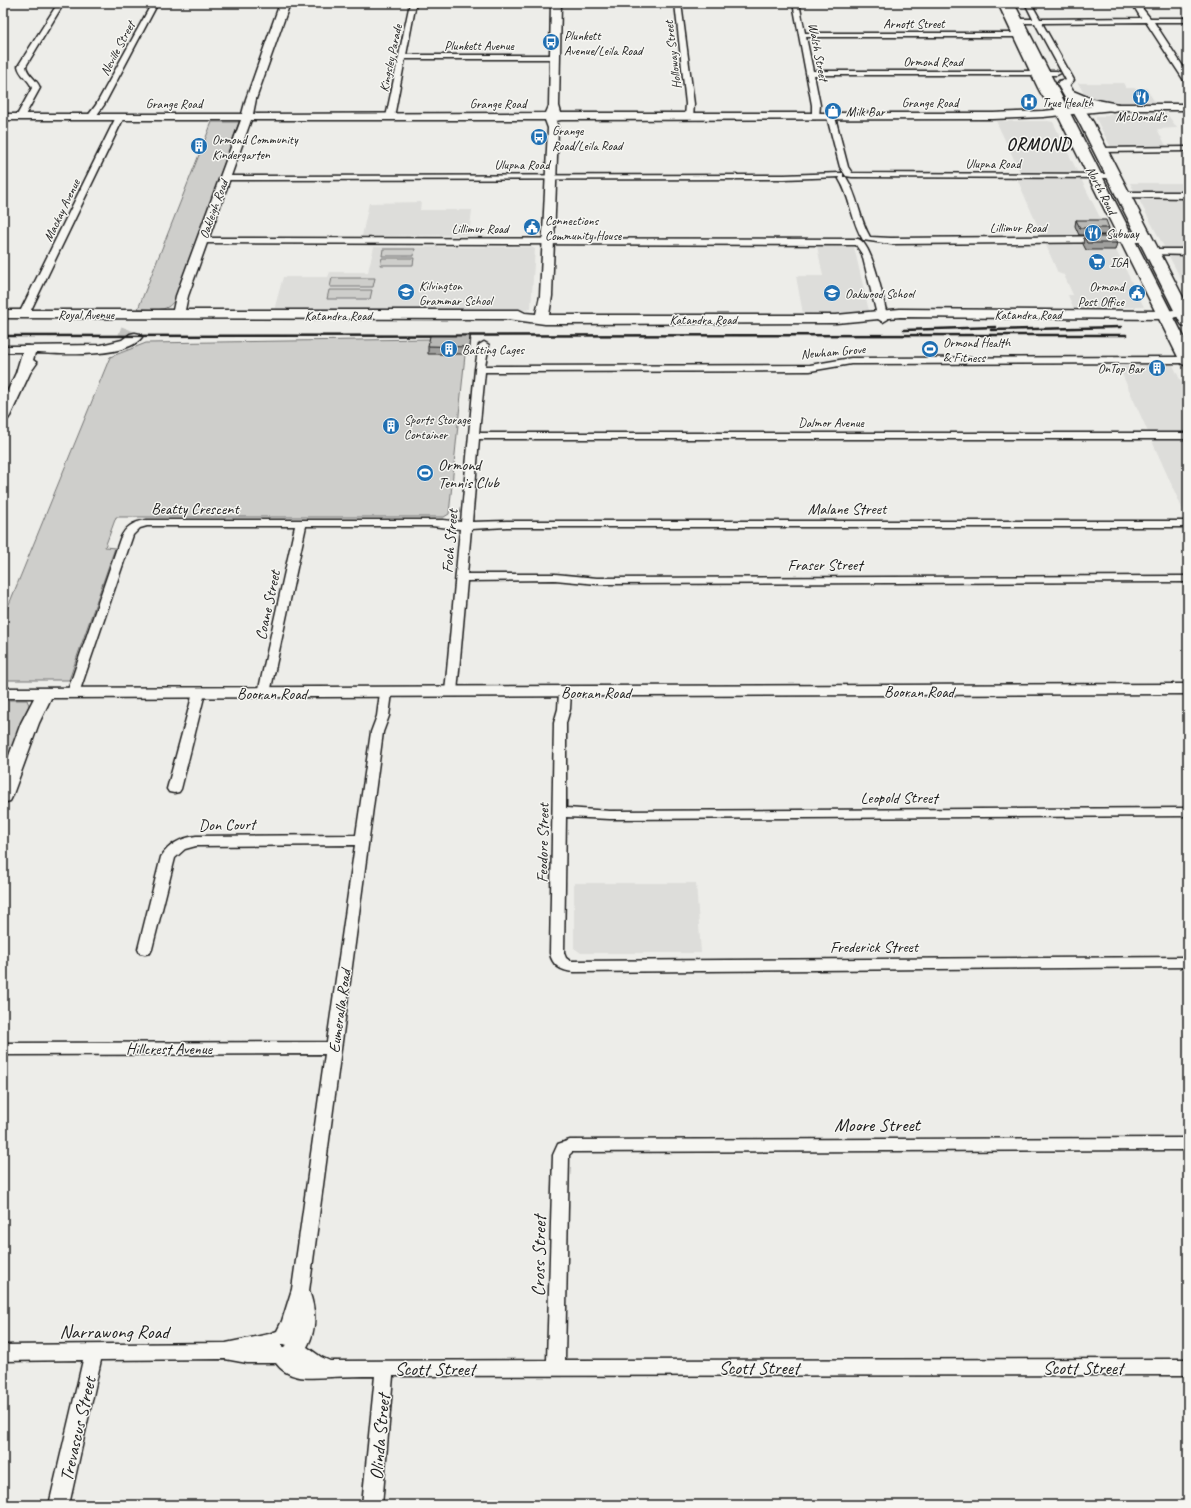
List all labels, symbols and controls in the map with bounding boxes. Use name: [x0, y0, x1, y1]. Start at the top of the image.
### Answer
street label: Arnott Street: [883, 16, 946, 32]
street label: Neville Street: [97, 17, 140, 78]
street label: Holloway Street: [661, 18, 685, 90]
street label: Kingsley Parade: [376, 22, 406, 93]
street label: Walsh Street: [805, 22, 832, 84]
place label: Plunkett Avenue/Leila Road: [564, 28, 644, 59]
bus stop icon: Plunkett Avenue/Leila Road: [541, 32, 561, 52]
street label: Plunkett Avenue: [444, 38, 515, 54]
street label: Ormond Road: [903, 54, 965, 70]
restaurant icon: McDonald's: [1131, 87, 1151, 107]
hospital icon: True Health: [1019, 92, 1039, 112]
street label: Grange Road: [902, 95, 960, 111]
place label: True Health: [1042, 95, 1094, 111]
street label: Grange Road: [146, 96, 204, 112]
street label: Grange Road: [470, 96, 528, 112]
shop icon: Milk Bar: [823, 101, 843, 121]
place label: Milk Bar: [846, 104, 886, 120]
place label: McDonald's: [1116, 109, 1168, 125]
place label: Grange Road/Leila Road: [552, 123, 624, 154]
bus stop icon: Grange Road/Leila Road: [529, 127, 549, 147]
place label: Ormond Community Kindergarten: [212, 132, 299, 163]
district label: ORMOND: [1007, 134, 1073, 155]
building icon: Ormond Community Kindergarten: [189, 136, 209, 156]
street label: Ulupna Road: [965, 156, 1022, 172]
street label: Ulupna Road: [494, 157, 551, 173]
street label: North Road: [1082, 164, 1121, 219]
street label: Mackay Avenue: [40, 176, 84, 244]
street label: Oakleigh Road: [196, 176, 233, 241]
place label: Connections Community House: [545, 213, 622, 244]
public building icon: Connections Community House: [522, 217, 542, 237]
street label: Lillimur Road: [990, 220, 1048, 236]
street label: Lillimur Road: [452, 221, 510, 237]
restaurant icon: Subway: [1083, 223, 1103, 243]
place label: Subway: [1106, 226, 1140, 242]
supermarket icon: IGA: [1087, 252, 1107, 272]
place label: IGA: [1110, 255, 1128, 271]
place label: Kilvington Grammar School: [419, 278, 495, 309]
place label: Ormond Post Office: [1078, 279, 1126, 310]
school or university icon: Kilvington Grammar School: [396, 282, 416, 302]
school or university icon: Oakwood School: [822, 283, 842, 303]
public building icon: Ormond Post Office: [1127, 283, 1147, 303]
place label: Oakwood School: [845, 286, 917, 302]
street label: Royal Avenue: [58, 307, 115, 323]
street label: Katandra Road: [994, 307, 1063, 323]
street label: Katandra Road: [304, 308, 373, 324]
street label: Katandra Road: [669, 312, 738, 328]
place label: Ormond Health & Fitness: [943, 335, 1011, 366]
building icon: Batting Cages: [439, 339, 459, 359]
sports icon: Ormond Health & Fitness: [920, 339, 940, 359]
street label: Newham Grove: [800, 341, 867, 363]
place label: Batting Cages: [462, 342, 525, 358]
building icon: OnTop Bar: [1147, 358, 1167, 378]
place label: OnTop Bar: [1098, 361, 1145, 377]
place label: Sports Storage Container: [404, 412, 471, 443]
street label: Dalmor Avenue: [798, 415, 865, 431]
building icon: Sports Storage Container: [381, 416, 401, 436]
place label: Ormond Tennis Club: [438, 455, 500, 493]
sports icon: Ormond Tennis Club: [415, 463, 435, 483]
street label: Beatty Crescent: [151, 499, 240, 519]
street label: Malane Street: [808, 499, 888, 519]
street label: Foch Street: [437, 507, 463, 574]
street label: Fraser Street: [788, 555, 865, 575]
street label: Coane Street: [251, 567, 285, 642]
street label: Booran Road: [884, 682, 957, 702]
street label: Booran Road: [561, 683, 634, 703]
street label: Booran Road: [237, 684, 310, 704]
street label: Leopold Street: [860, 788, 940, 808]
street label: Feodore Street: [532, 802, 554, 883]
street label: Don Court: [199, 814, 258, 835]
street label: Frederick Street: [830, 937, 920, 957]
street label: Eumeralla Road: [324, 965, 356, 1054]
street label: Hillcrest Avenue: [126, 1039, 214, 1059]
street label: Moore Street: [834, 1113, 922, 1137]
street label: Cross Street: [526, 1213, 552, 1297]
street label: Narrawong Road: [59, 1320, 171, 1344]
street label: Scott Street: [719, 1356, 802, 1380]
street label: Scott Street: [1043, 1356, 1126, 1380]
street label: Scott Street: [395, 1357, 478, 1381]
street label: Trevascus Street: [54, 1373, 102, 1484]
street label: Olinda Street: [364, 1390, 396, 1481]

